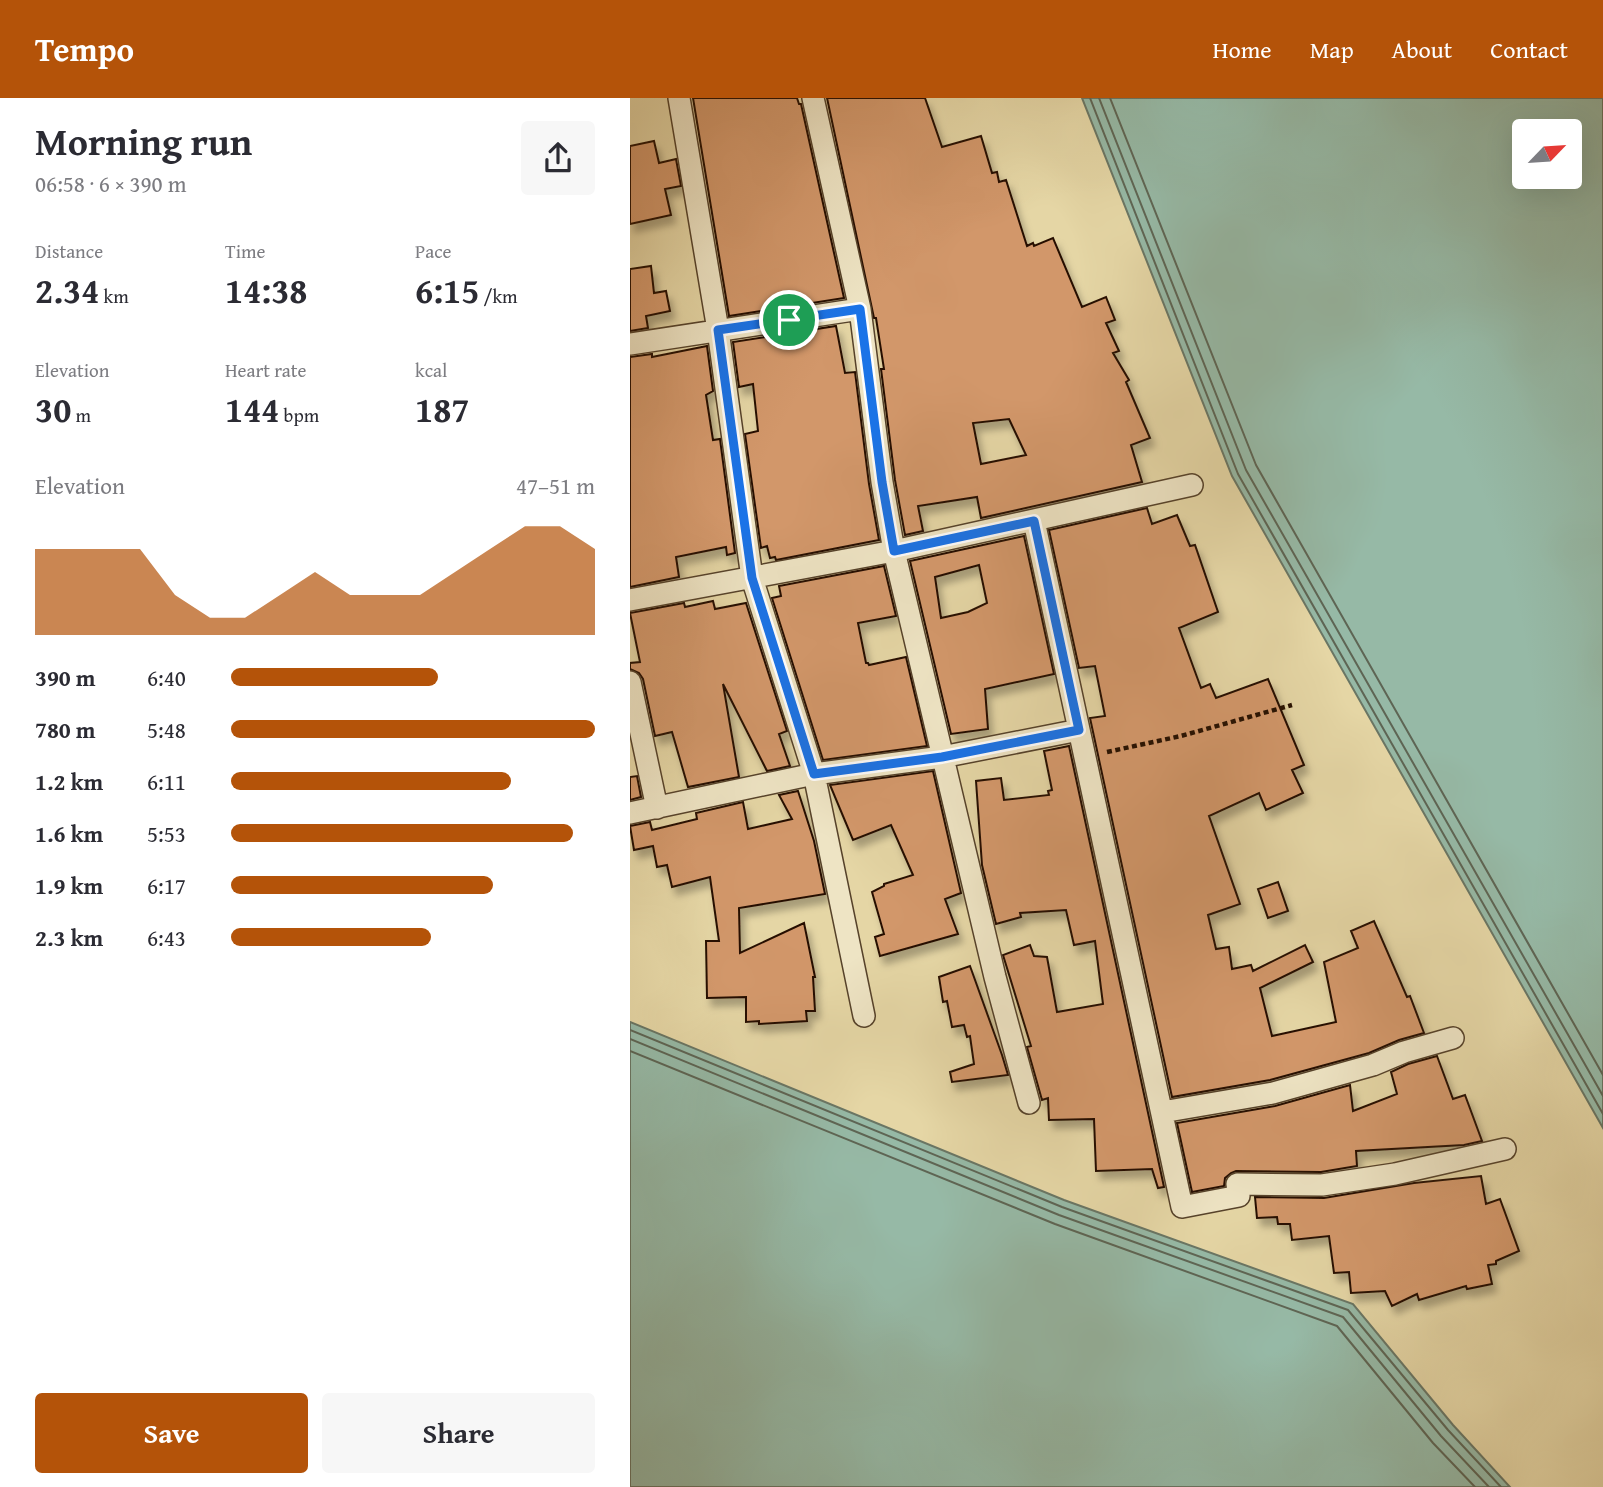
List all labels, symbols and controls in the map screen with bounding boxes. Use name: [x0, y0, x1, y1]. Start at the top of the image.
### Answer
text: Tempo: [35, 25, 134, 73]
text: Home: [1213, 32, 1272, 67]
text: Map: [1310, 32, 1354, 67]
text: About: [1392, 32, 1452, 67]
text: Contact: [1490, 32, 1568, 67]
text: Morning run: [35, 113, 252, 169]
north arrow: [1512, 119, 1582, 189]
map controls: [1512, 119, 1582, 189]
button: share: [521, 121, 595, 195]
text: 06:58 · 6 × 390 m: [35, 167, 187, 200]
text: Distance: [35, 237, 103, 265]
text: Time: [225, 237, 265, 265]
text: Pace: [415, 237, 452, 265]
text: 2.34: [35, 265, 99, 316]
text: 14:38: [225, 265, 307, 316]
text: 6:15: [415, 265, 479, 316]
text: km: [99, 282, 129, 310]
text: /km: [479, 282, 518, 310]
pin: [759, 290, 819, 350]
icon: arrive: [770, 301, 808, 339]
text: Elevation: [35, 356, 109, 384]
text: Heart rate: [225, 356, 306, 384]
text: kcal: [415, 356, 447, 384]
text: 30: [35, 384, 71, 435]
text: 144: [225, 384, 279, 435]
text: 187: [415, 384, 469, 435]
text: m: [71, 401, 91, 429]
text: bpm: [279, 401, 319, 429]
text: Elevation: [35, 469, 125, 502]
text: 47–51 m: [516, 469, 595, 502]
text: 390 m: [35, 661, 96, 694]
text: 6:40: [147, 661, 186, 694]
text: 780 m: [35, 713, 96, 746]
text: 5:48: [147, 713, 186, 746]
text: 1.2 km: [35, 765, 103, 798]
text: 6:11: [147, 765, 186, 798]
text: 1.6 km: [35, 817, 103, 850]
text: 5:53: [147, 817, 186, 850]
text: 1.9 km: [35, 869, 103, 902]
text: 6:17: [147, 869, 186, 902]
text: 2.3 km: [35, 921, 103, 954]
text: 6:43: [147, 921, 186, 954]
button: Save: [35, 1393, 308, 1473]
button: Share: [322, 1393, 595, 1473]

